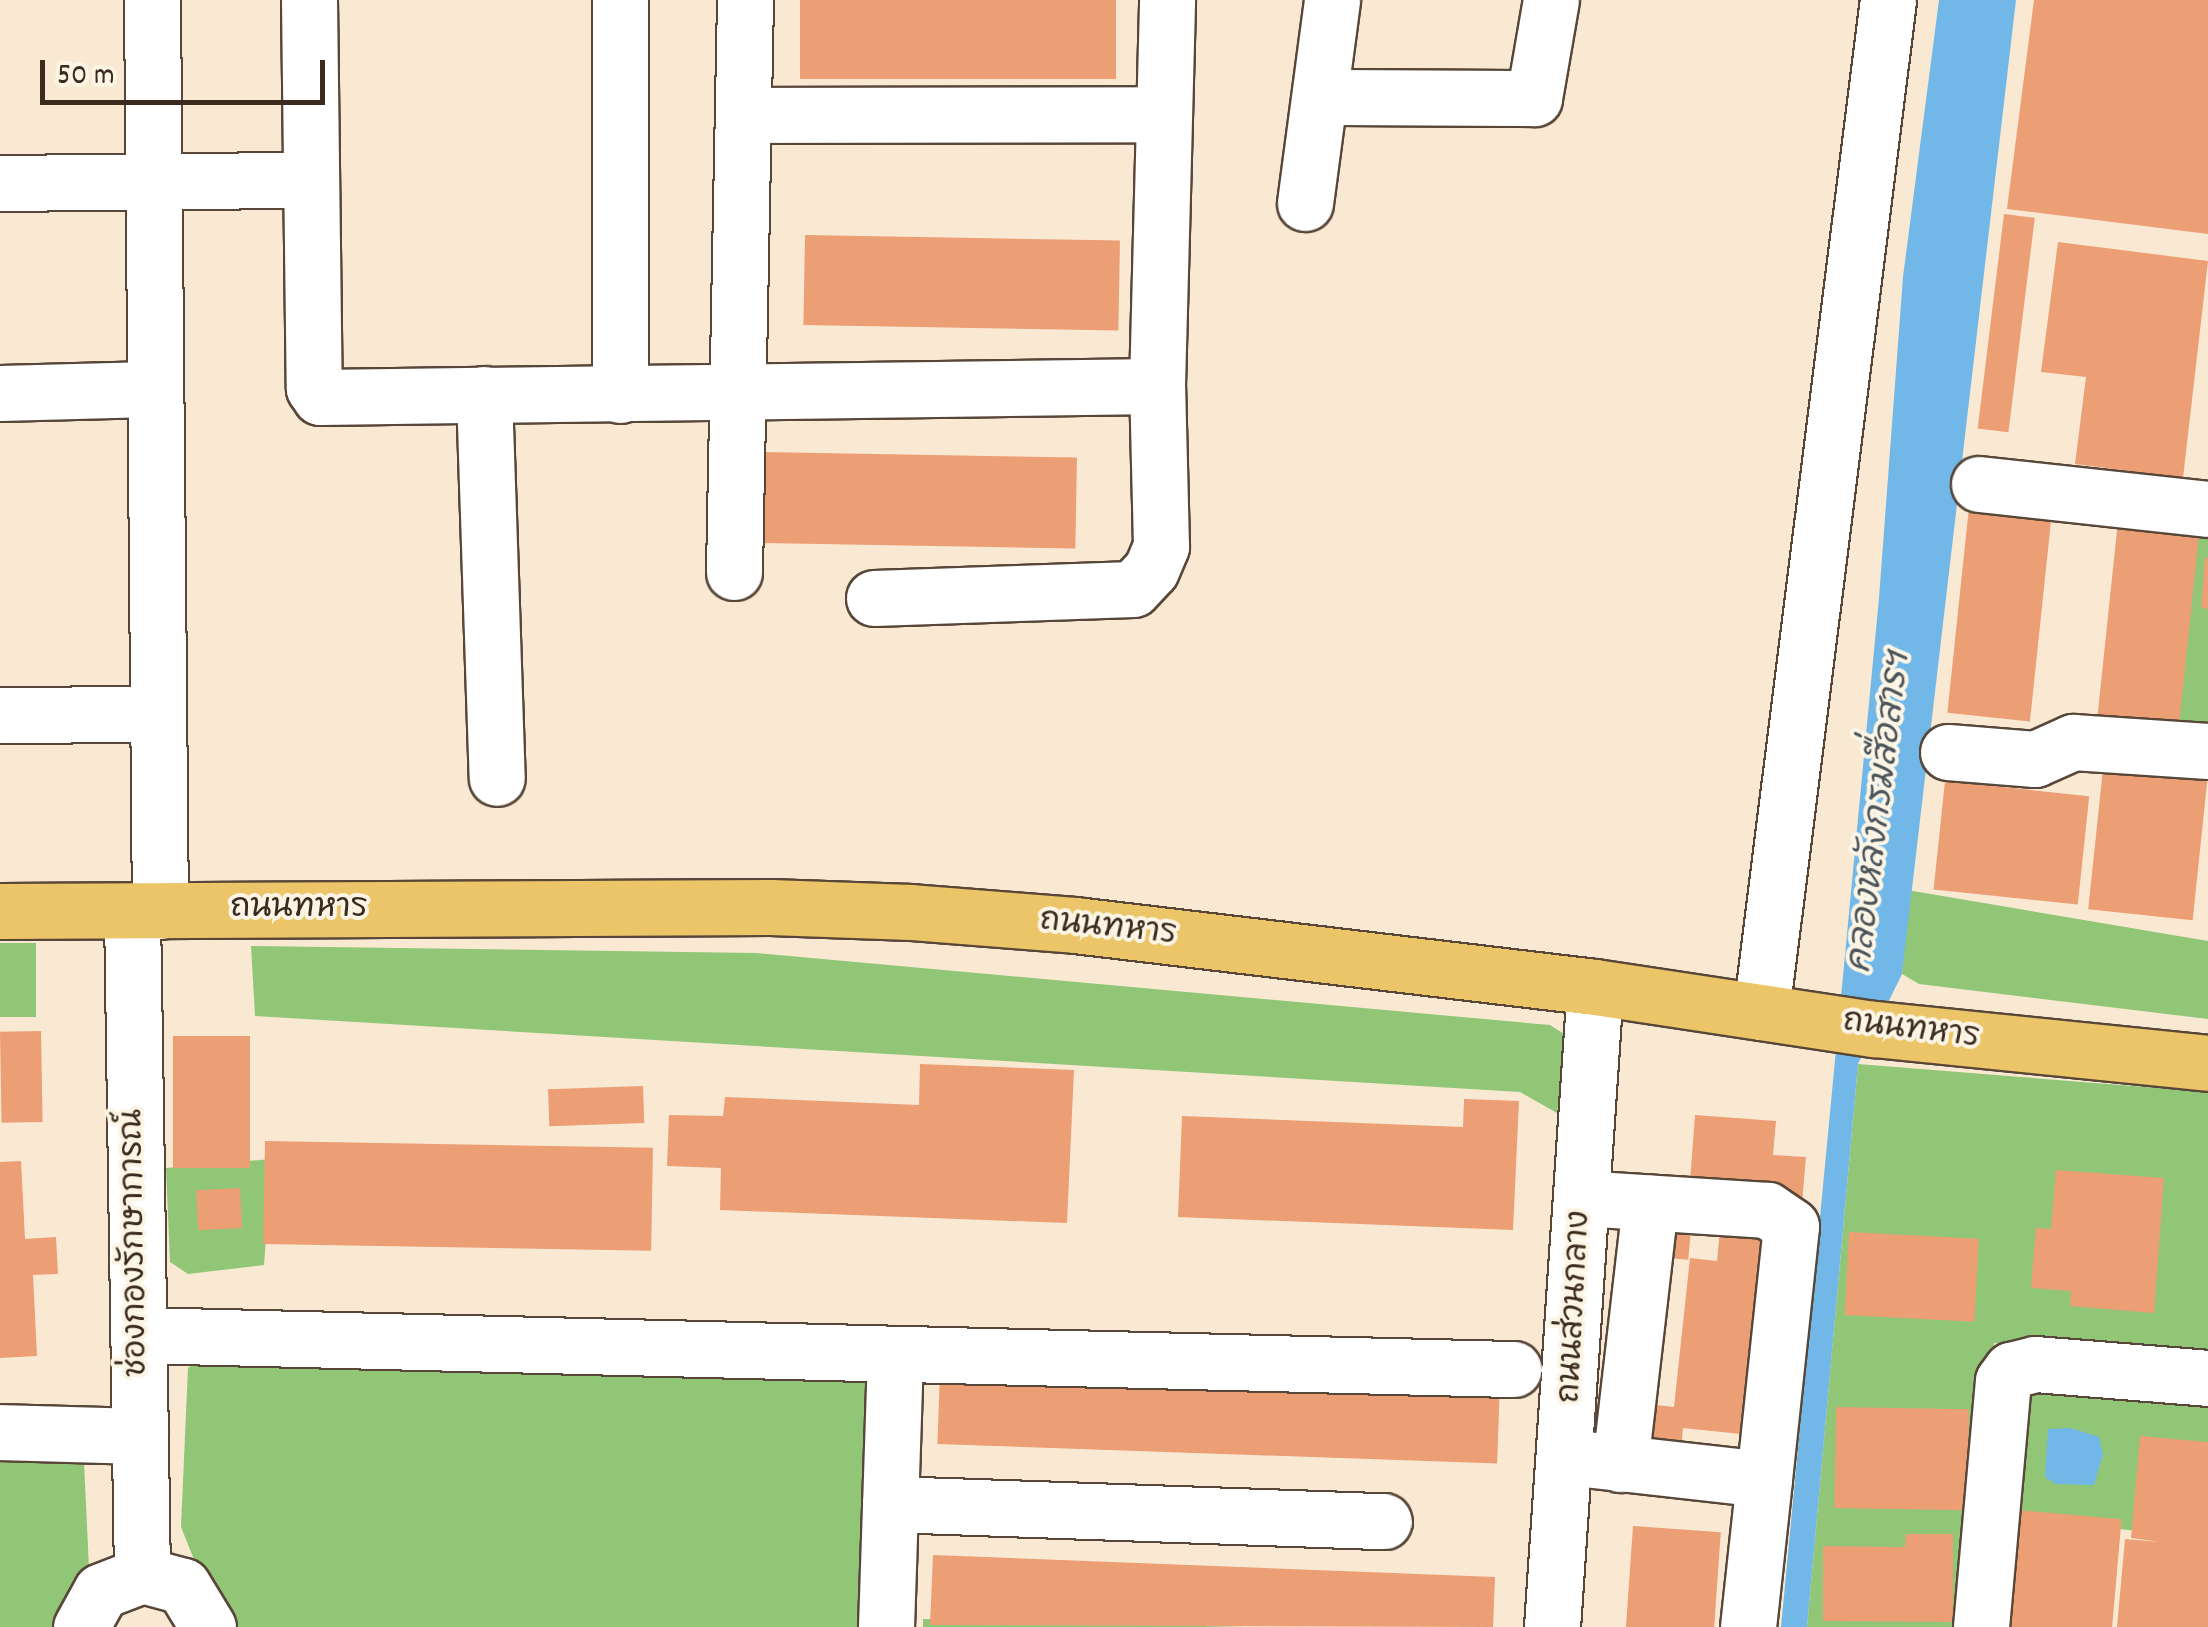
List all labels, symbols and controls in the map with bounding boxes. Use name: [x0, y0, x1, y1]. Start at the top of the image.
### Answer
scale bar: [45, 40, 330, 102]
text: 50 m: [57, 56, 115, 99]
water label: คลองหลังกรมสื่อสารฯ: [1840, 649, 1922, 975]
street label: ถนนทหาร: [230, 891, 368, 929]
street label: ถนนทหาร: [1038, 904, 1178, 956]
street label: ถนนทหาร: [1840, 1005, 1982, 1059]
street label: ช่องกองรักษาการณ์: [115, 1109, 159, 1377]
street label: ถนนส่วนกลาง: [1553, 1210, 1601, 1404]

